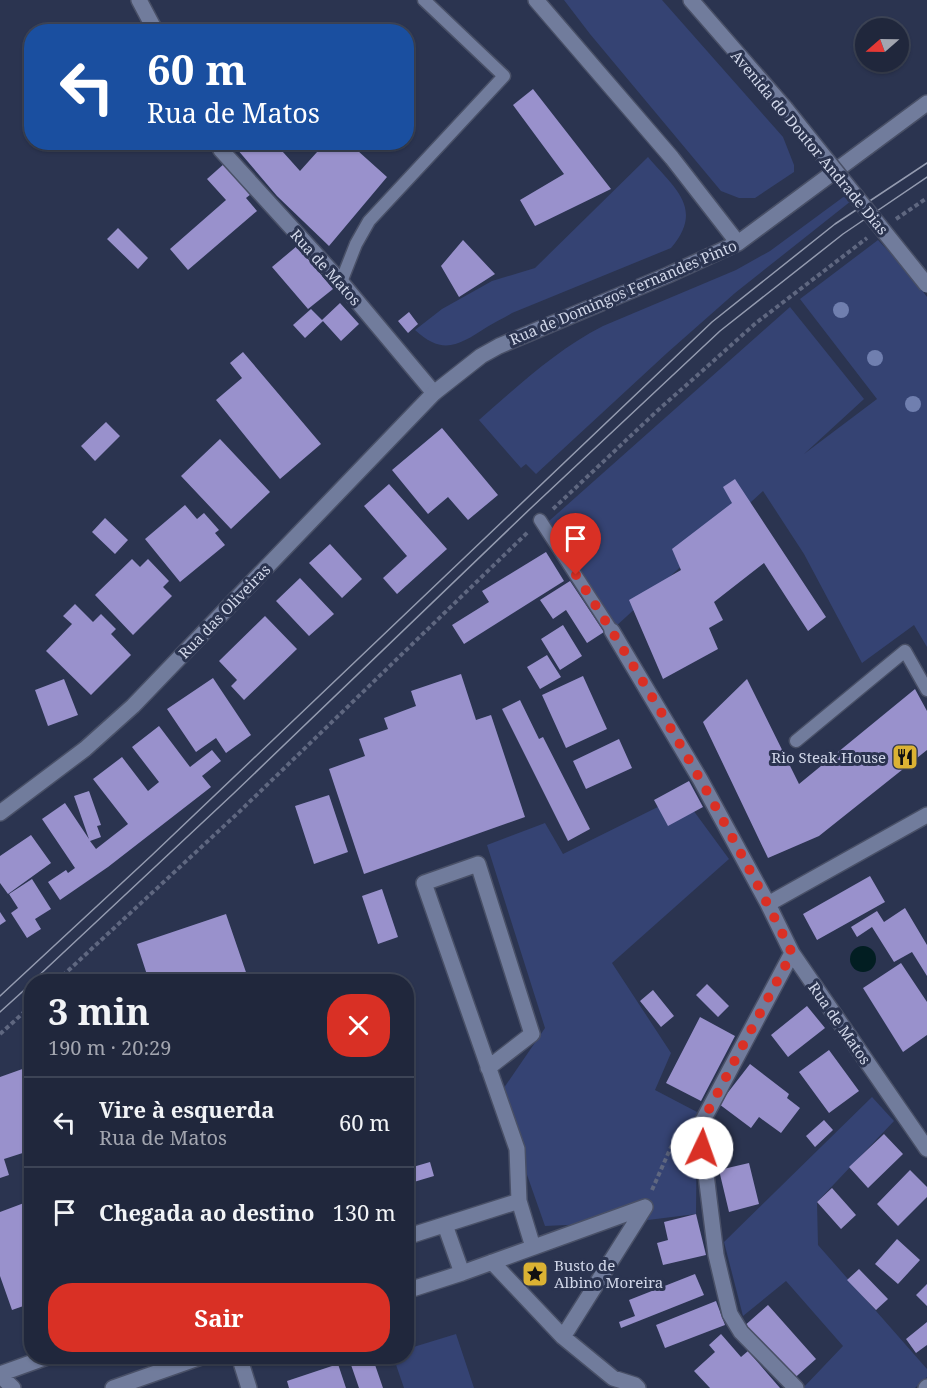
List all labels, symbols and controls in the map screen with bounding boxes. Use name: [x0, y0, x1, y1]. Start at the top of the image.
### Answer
north arrow: [855, 18, 909, 72]
map controls: [855, 18, 909, 72]
text: 60 m: [147, 40, 247, 97]
street label: Avenida do Doutor Andrade Dias: [727, 46, 893, 239]
icon: left: [48, 48, 126, 126]
text: Rua de Matos: [147, 94, 320, 131]
street label: Rua de Matos: [286, 225, 366, 310]
street label: Rua de Domingos Fernandes Pinto: [506, 235, 740, 349]
pin: [550, 513, 601, 575]
icon: arrive: [559, 522, 592, 555]
street label: Rua das Oliveiras: [174, 559, 274, 663]
restaurant icon: Rio Steak House: [890, 742, 920, 772]
place label: Rio Steak House: [771, 747, 886, 767]
street label: Rua de Matos: [804, 978, 876, 1068]
text: 3 min: [48, 987, 150, 1036]
button: close: [327, 994, 390, 1057]
text: 190 m · 20:29: [48, 1034, 171, 1061]
text: Vire à esquerda: [99, 1094, 275, 1124]
icon: left: [48, 1106, 81, 1139]
text: 60 m: [339, 1107, 390, 1137]
position arrow: [670, 1116, 734, 1180]
text: Rua de Matos: [99, 1124, 227, 1151]
icon: arrive: [48, 1196, 81, 1229]
text: Chegada ao destino: [99, 1197, 314, 1227]
text: 130 m: [332, 1197, 396, 1227]
place label: Busto de Albino Moreira: [554, 1255, 663, 1292]
place icon: Busto de Albino Moreira: [520, 1259, 550, 1289]
button: Sair: [48, 1283, 390, 1352]

